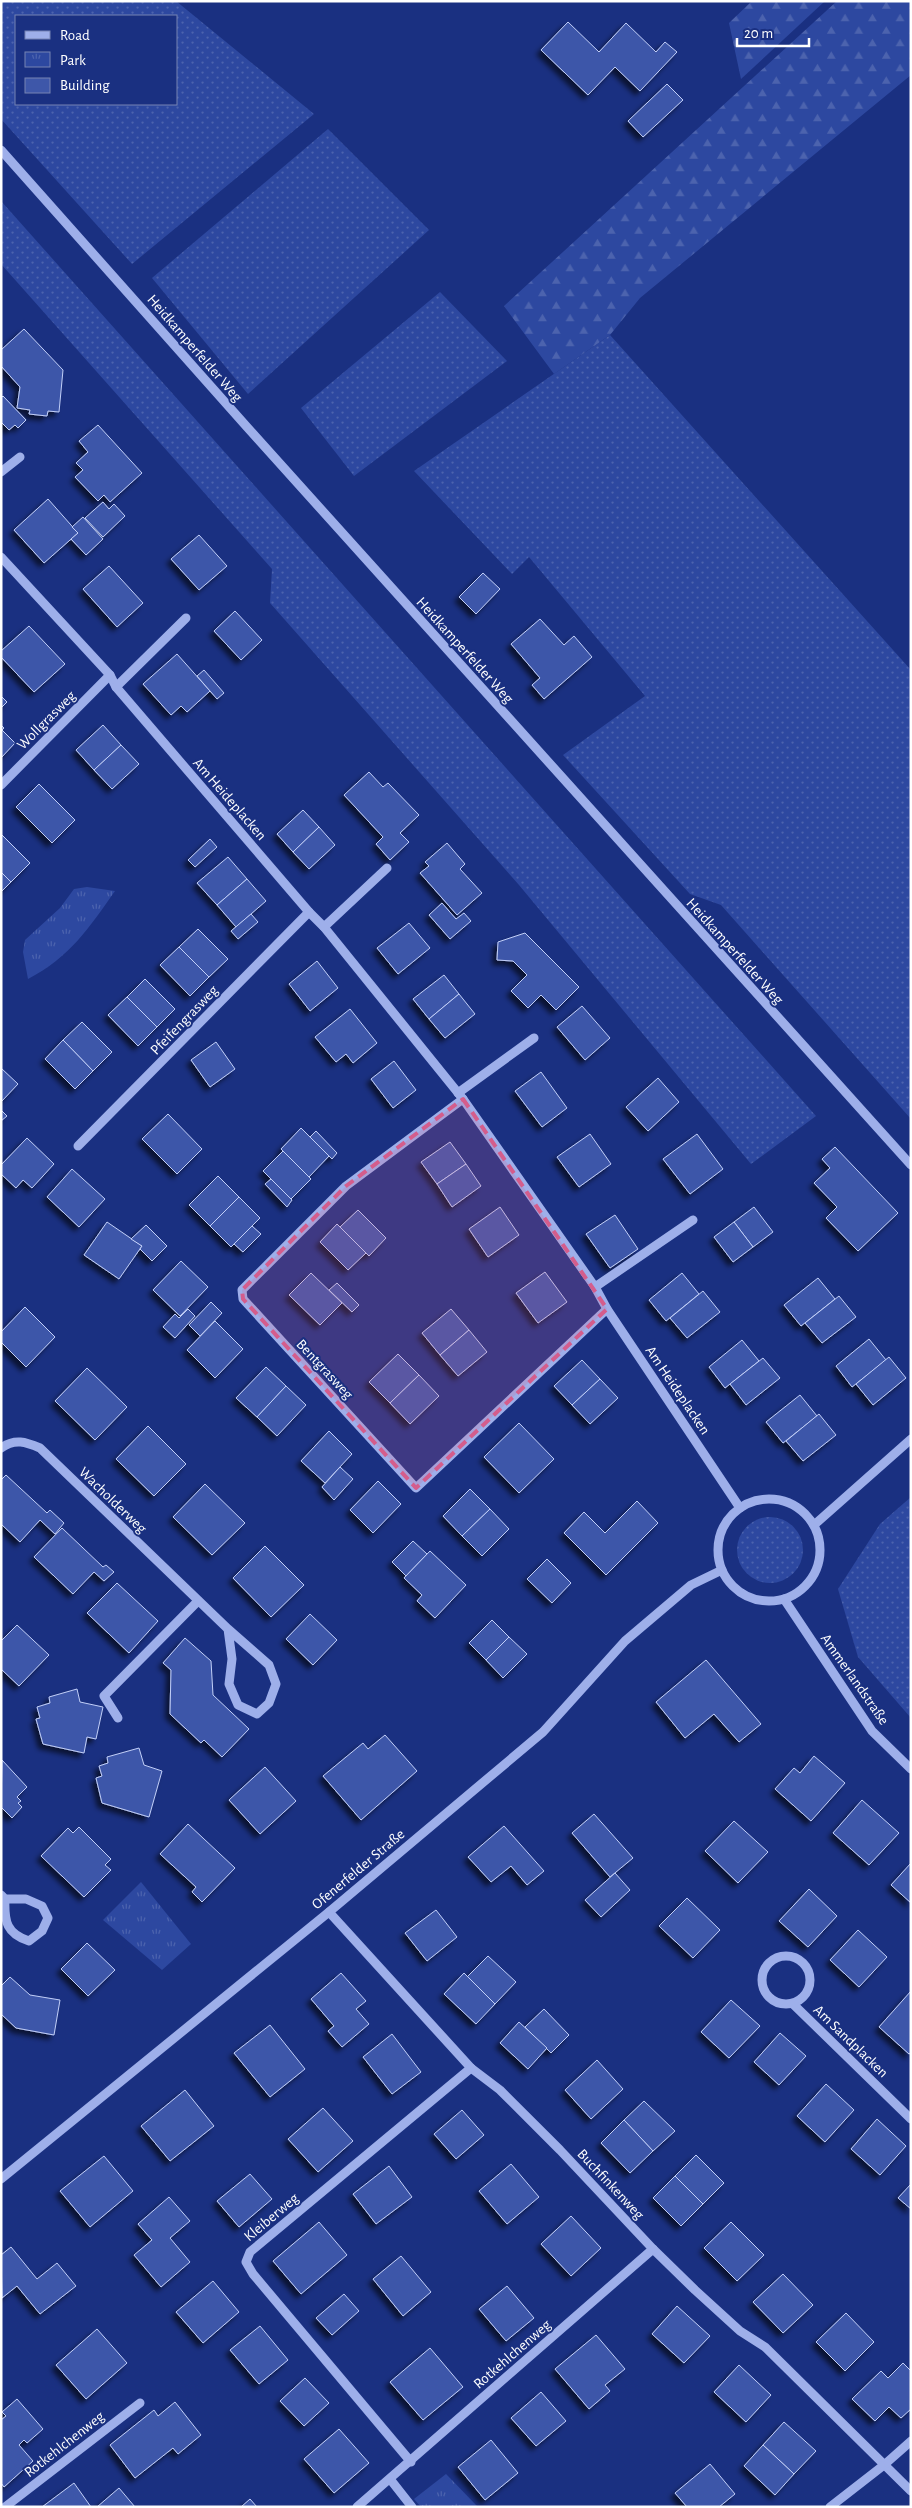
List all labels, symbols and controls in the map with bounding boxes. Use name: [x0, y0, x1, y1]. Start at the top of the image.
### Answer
legend: [15, 15, 178, 105]
scale bar: [737, 15, 810, 47]
text: 20 m: [744, 26, 773, 41]
text: Road: [60, 28, 90, 43]
text: Park: [60, 53, 86, 68]
text: Building: [60, 78, 110, 93]
street label: Heidkamperfelder Weg: [144, 292, 246, 405]
street label: Heidkamperfelder Weg: [413, 595, 516, 707]
street label: Wollgrasweg: [14, 688, 79, 753]
street label: Am Heideplacken: [190, 755, 269, 843]
street label: Heidkamperfelder Weg: [683, 896, 786, 1008]
street label: Pfeifengrasweg: [148, 982, 221, 1058]
street label: Bentgrasweg: [293, 1337, 356, 1403]
street label: Am Heideplacken: [642, 1343, 713, 1437]
street label: Wacholderweg: [76, 1464, 150, 1537]
street label: Ammerlandstraße: [818, 1631, 892, 1728]
street label: Ofenerfelder Straße: [309, 1826, 408, 1912]
street label: Am Sandplacken: [810, 2002, 891, 2081]
street label: Buchfinkenweg: [574, 2146, 647, 2223]
street label: Kleiberweg: [241, 2190, 302, 2244]
street label: Rotkehlchenweg: [471, 2316, 554, 2392]
street label: Rotkehlchenweg: [22, 2408, 108, 2480]

